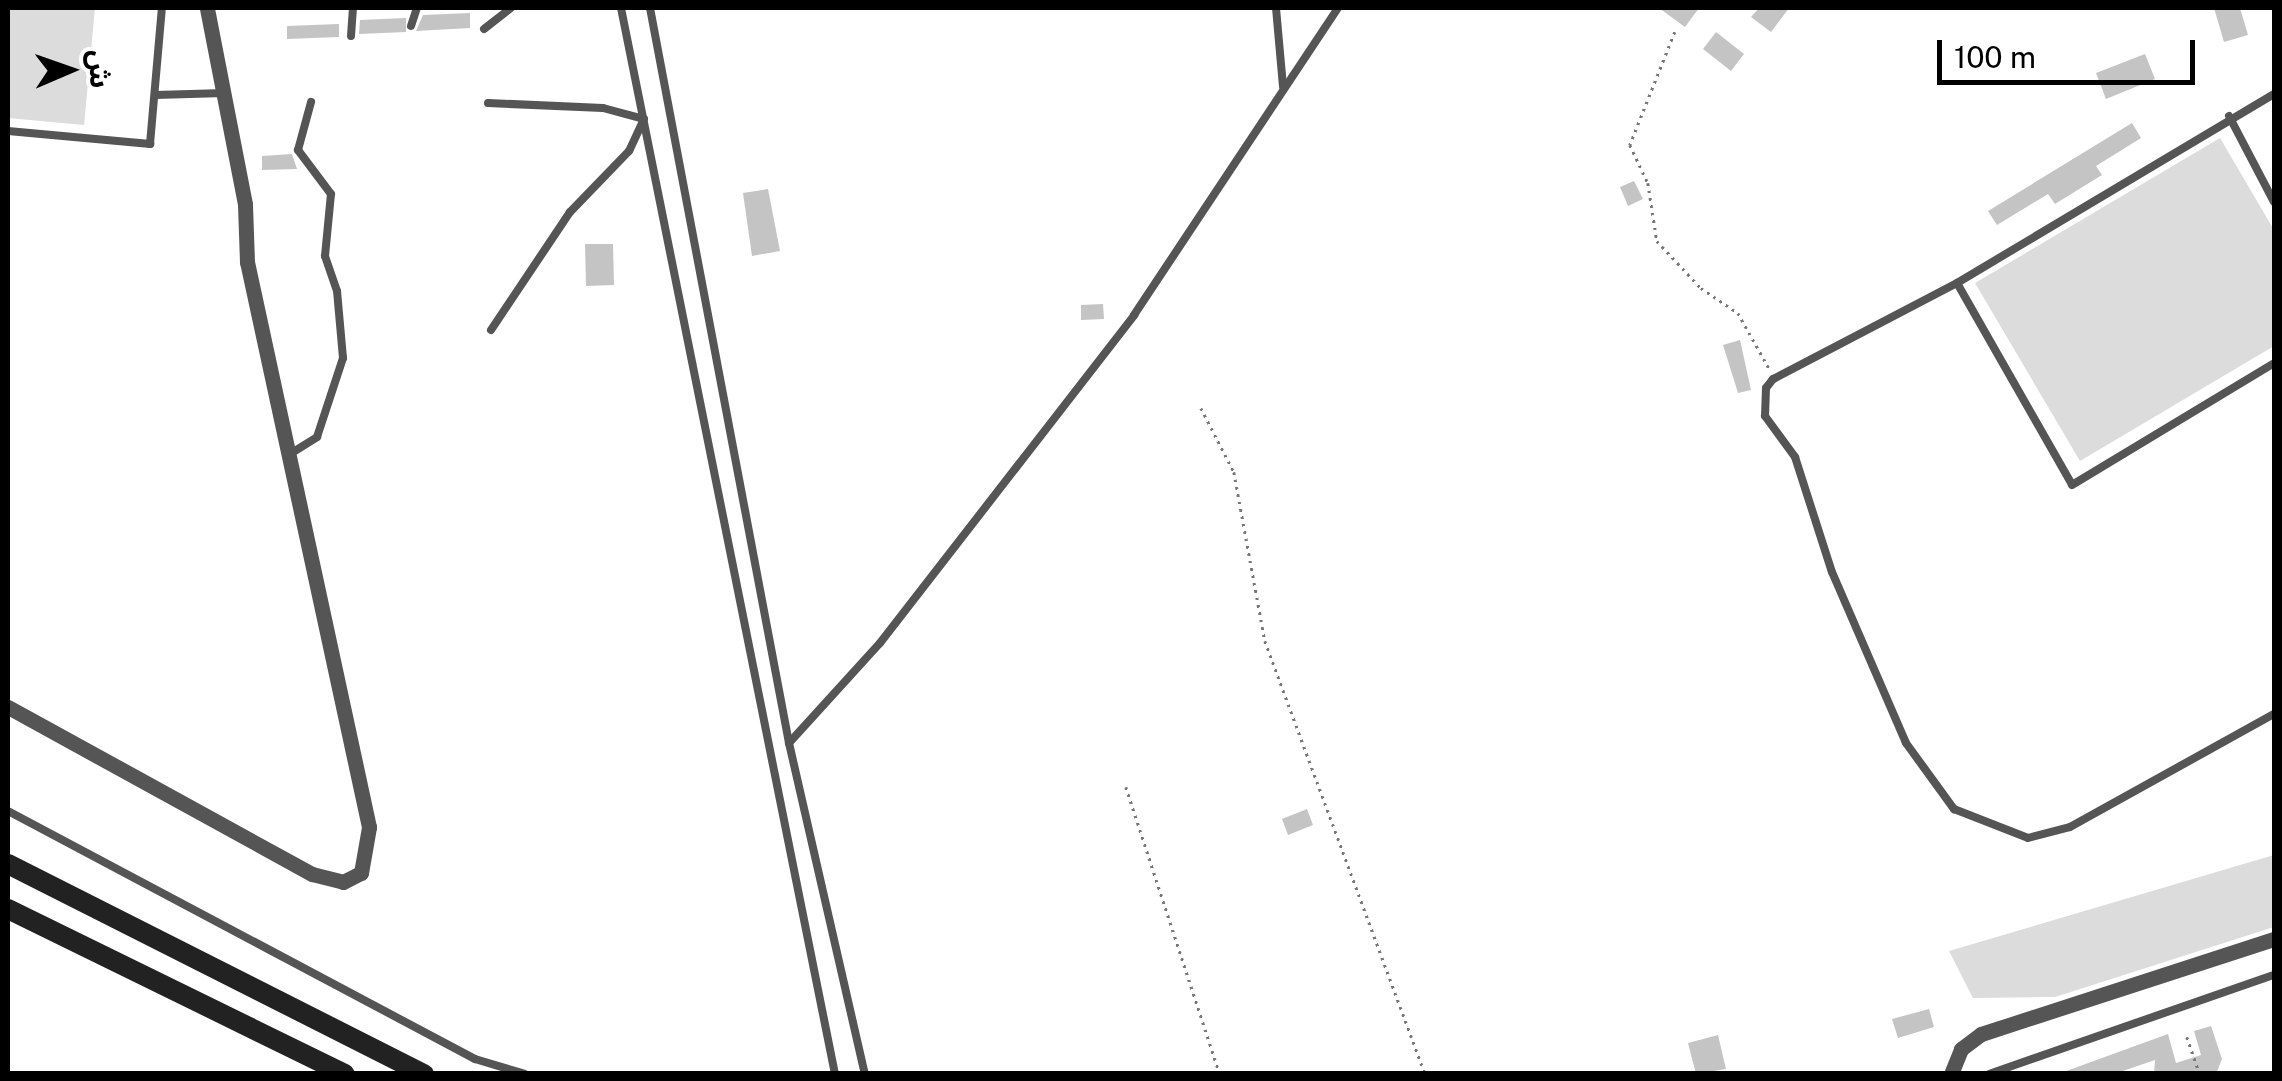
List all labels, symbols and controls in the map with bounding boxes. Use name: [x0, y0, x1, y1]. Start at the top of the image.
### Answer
north arrow: [20, 20, 120, 120]
scale bar: [1942, 20, 2200, 82]
text: 100 m: [1954, 39, 2036, 75]
text: ش: [83, 49, 118, 89]

